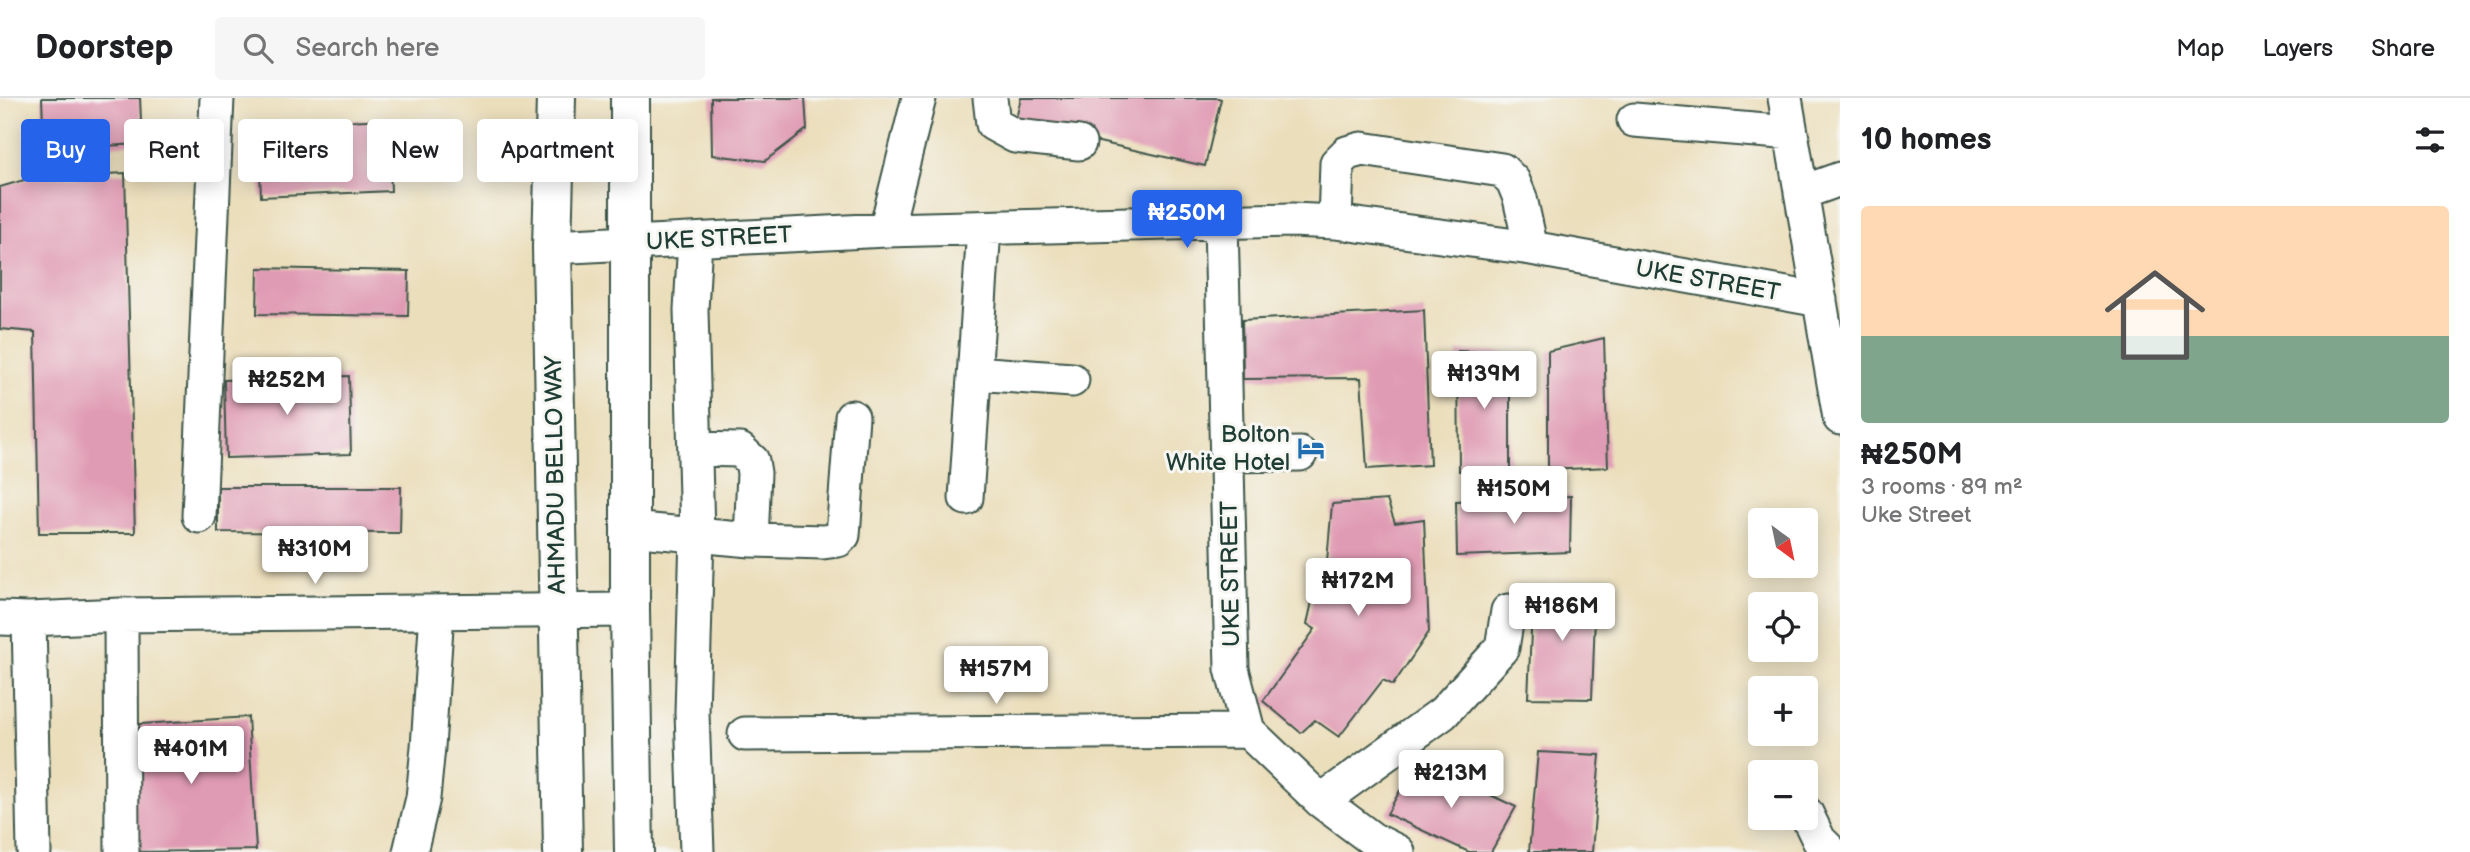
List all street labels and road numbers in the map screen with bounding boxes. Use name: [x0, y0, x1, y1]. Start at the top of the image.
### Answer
street label: UKE STREET: [645, 220, 794, 257]
street label: UKE STREET: [1633, 253, 1783, 308]
street label: AHMADU BELLO WAY: [539, 355, 572, 594]
street label: UKE STREET: [1215, 500, 1246, 647]

